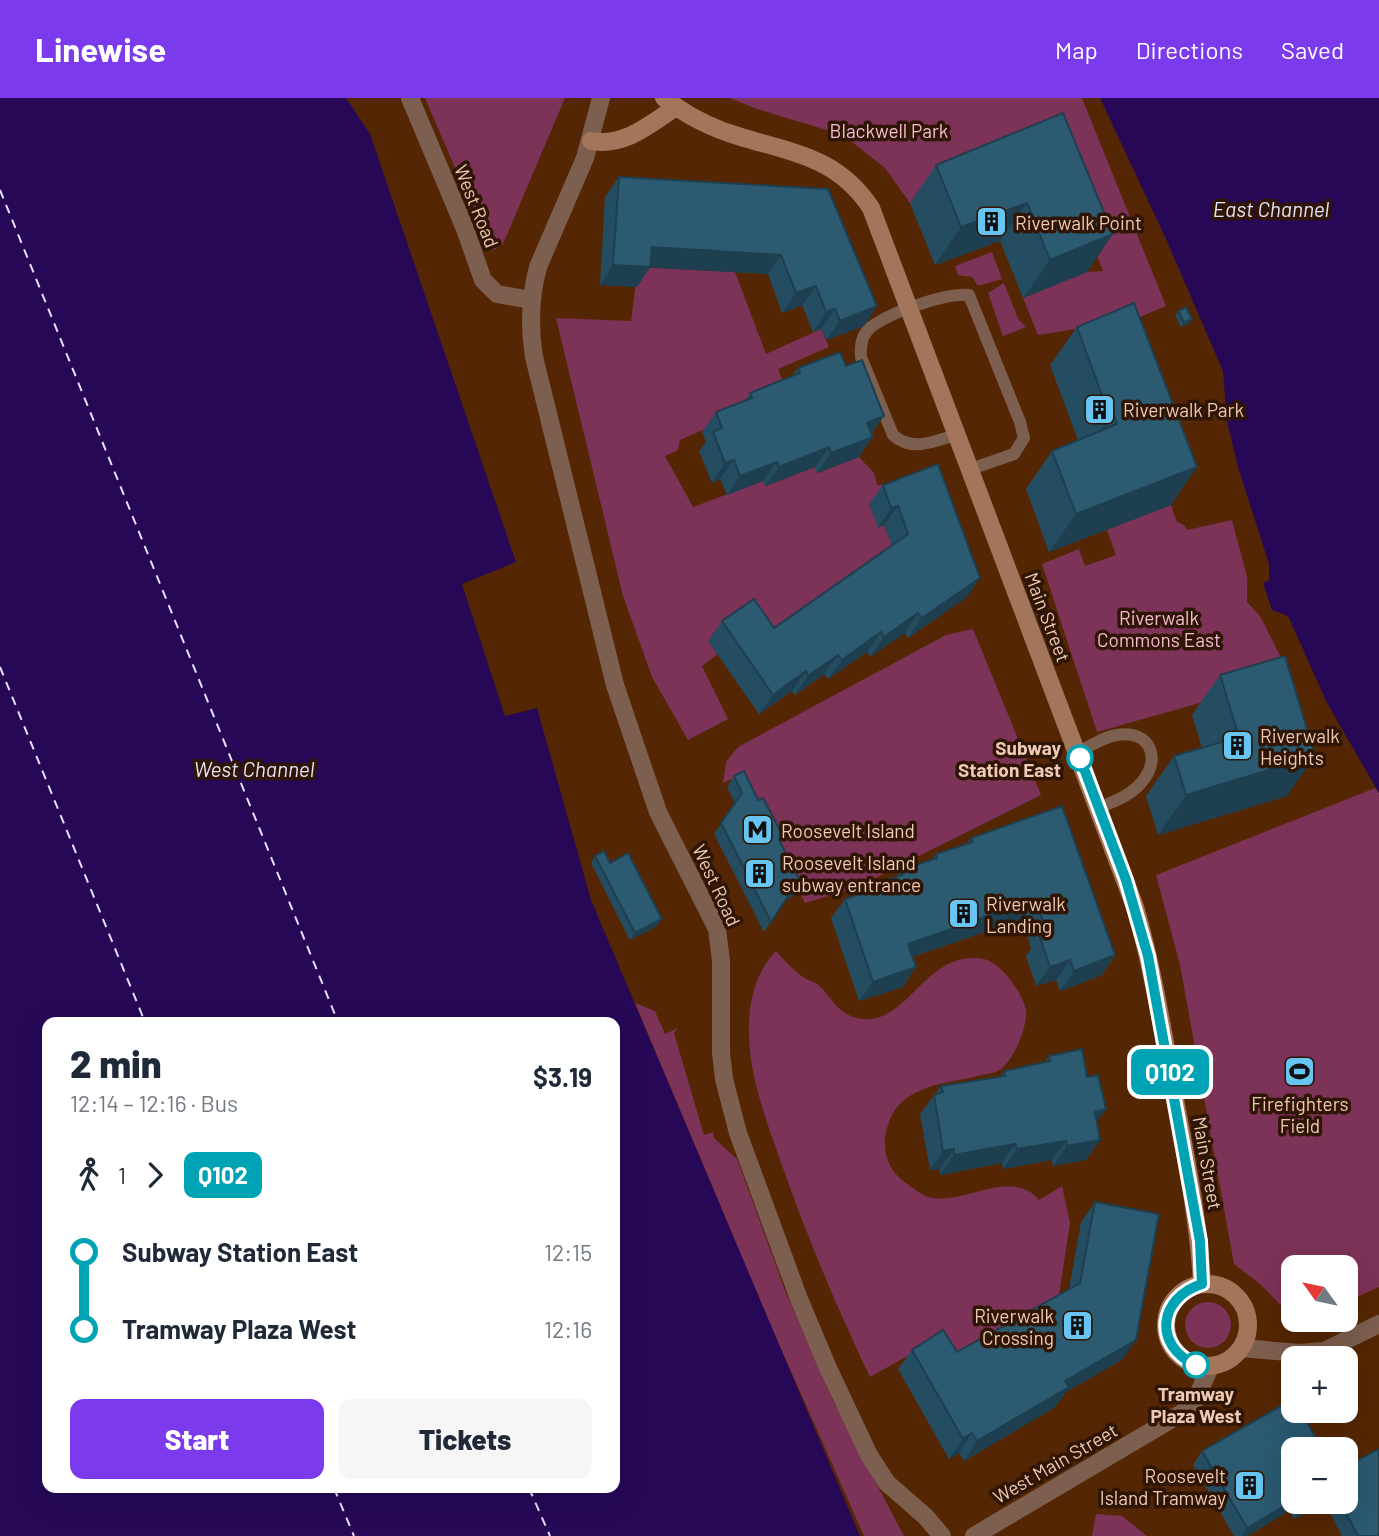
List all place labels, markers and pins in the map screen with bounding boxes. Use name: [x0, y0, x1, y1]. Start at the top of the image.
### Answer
building icon: Riverwalk Point: [975, 205, 1009, 239]
place label: Riverwalk Point: [1015, 211, 1142, 234]
building icon: Riverwalk Park: [1083, 392, 1117, 426]
place label: Riverwalk Park: [1123, 398, 1244, 421]
place label: Riverwalk Heights: [1260, 724, 1340, 769]
building icon: Riverwalk Heights: [1220, 729, 1254, 763]
place label: Subway Station East: [958, 736, 1061, 781]
marker: Subway Station East: [1067, 745, 1093, 771]
metro station icon: Roosevelt Island: [741, 813, 775, 847]
place label: Roosevelt Island: [781, 819, 915, 842]
place label: Roosevelt Island subway entrance: [782, 851, 921, 896]
building icon: Roosevelt Island subway entrance: [742, 856, 776, 890]
place label: Riverwalk Landing: [986, 892, 1066, 937]
building icon: Riverwalk Landing: [946, 897, 980, 931]
sports icon: Firefighters Field: [1283, 1055, 1317, 1089]
place label: Firefighters Field: [1251, 1092, 1349, 1137]
place label: Riverwalk Crossing: [974, 1304, 1054, 1349]
building icon: Riverwalk Crossing: [1060, 1309, 1094, 1343]
marker: Tramway Plaza West: [1183, 1352, 1209, 1378]
place label: Tramway Plaza West: [1150, 1382, 1242, 1427]
place label: Roosevelt Island Tramway: [1100, 1464, 1226, 1509]
building icon: Roosevelt Island Tramway: [1232, 1469, 1266, 1503]

